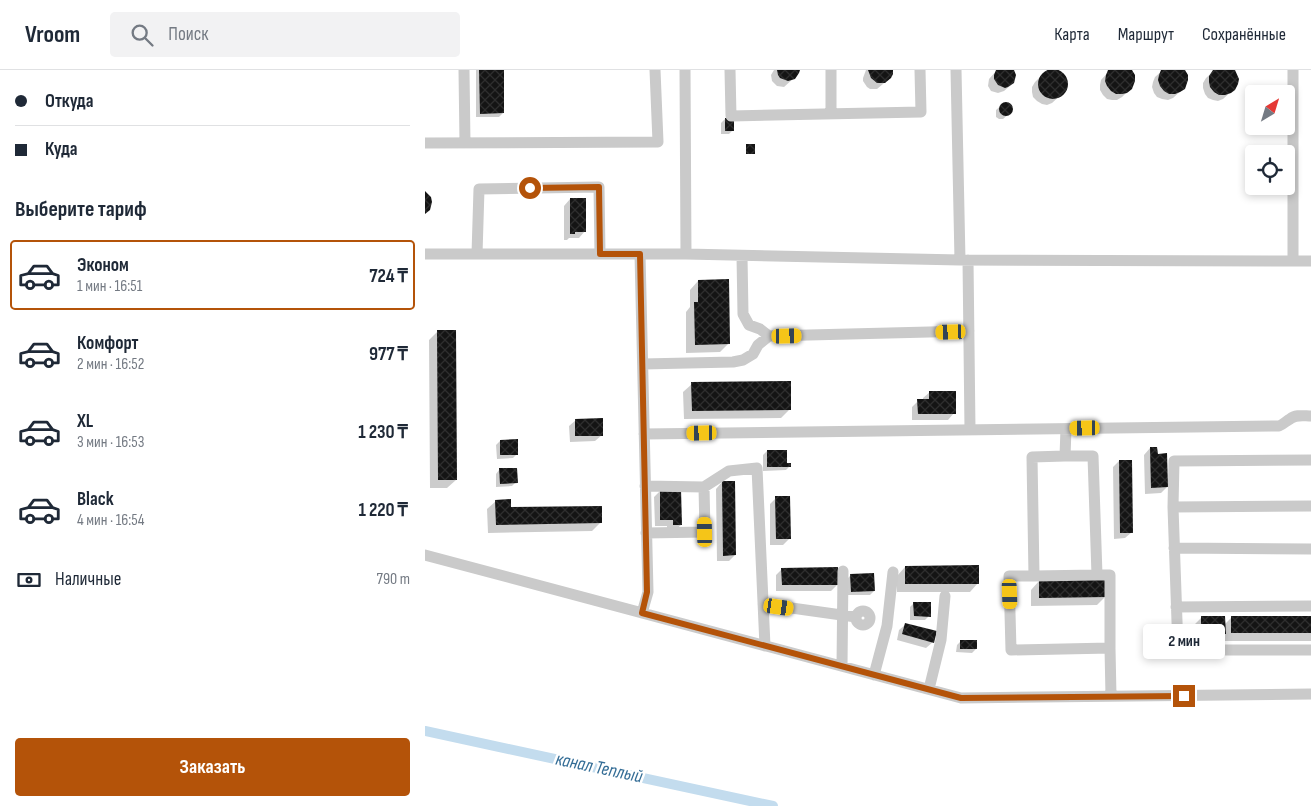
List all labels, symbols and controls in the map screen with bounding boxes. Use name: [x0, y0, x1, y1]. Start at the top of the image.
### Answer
search box: [110, 12, 460, 57]
text: Vroom: [25, 20, 80, 49]
icon: search: [128, 21, 156, 49]
text: Поиск: [168, 23, 208, 46]
text: Карта: [1054, 24, 1090, 45]
text: Маршрут: [1118, 24, 1174, 45]
text: Сохранённые: [1202, 24, 1286, 45]
north arrow: [1245, 85, 1295, 135]
map controls: [1245, 85, 1295, 195]
text: Откуда: [45, 90, 94, 113]
text: Куда: [45, 138, 78, 161]
button: locate: [1245, 145, 1295, 195]
route start: [519, 177, 541, 199]
text: Выберите тариф: [15, 196, 147, 223]
icon: car: [17, 253, 62, 298]
text: Эконом: [77, 254, 129, 277]
text: 724 ₸: [369, 265, 408, 288]
text: 1 мин · 16:51: [77, 277, 142, 296]
car: [935, 324, 966, 340]
car: [771, 328, 802, 344]
icon: car: [17, 331, 62, 376]
text: Комфорт: [77, 332, 139, 355]
text: 977 ₸: [369, 343, 408, 366]
text: 2 мин · 16:52: [77, 355, 144, 374]
icon: car: [17, 409, 62, 454]
text: XL: [77, 410, 93, 433]
car: [1069, 420, 1100, 436]
text: 1 230 ₸: [358, 421, 408, 444]
car: [686, 425, 717, 441]
text: 3 мин · 16:53: [77, 433, 144, 452]
icon: car: [17, 487, 62, 532]
text: Black: [77, 488, 114, 511]
text: 1 220 ₸: [359, 499, 408, 522]
text: 4 мин · 16:54: [77, 511, 144, 530]
car: [697, 517, 712, 547]
icon: cash: [15, 566, 43, 594]
text: Наличные: [55, 568, 121, 591]
text: 790 m: [377, 570, 410, 589]
car: [1001, 579, 1018, 609]
car: [763, 597, 794, 617]
callout: 2 мин: [1143, 624, 1225, 658]
text: 2 мин: [1168, 632, 1200, 651]
route end: [1173, 685, 1195, 707]
button: Заказать: [15, 738, 410, 796]
water label: канал Теплый: [553, 748, 645, 788]

